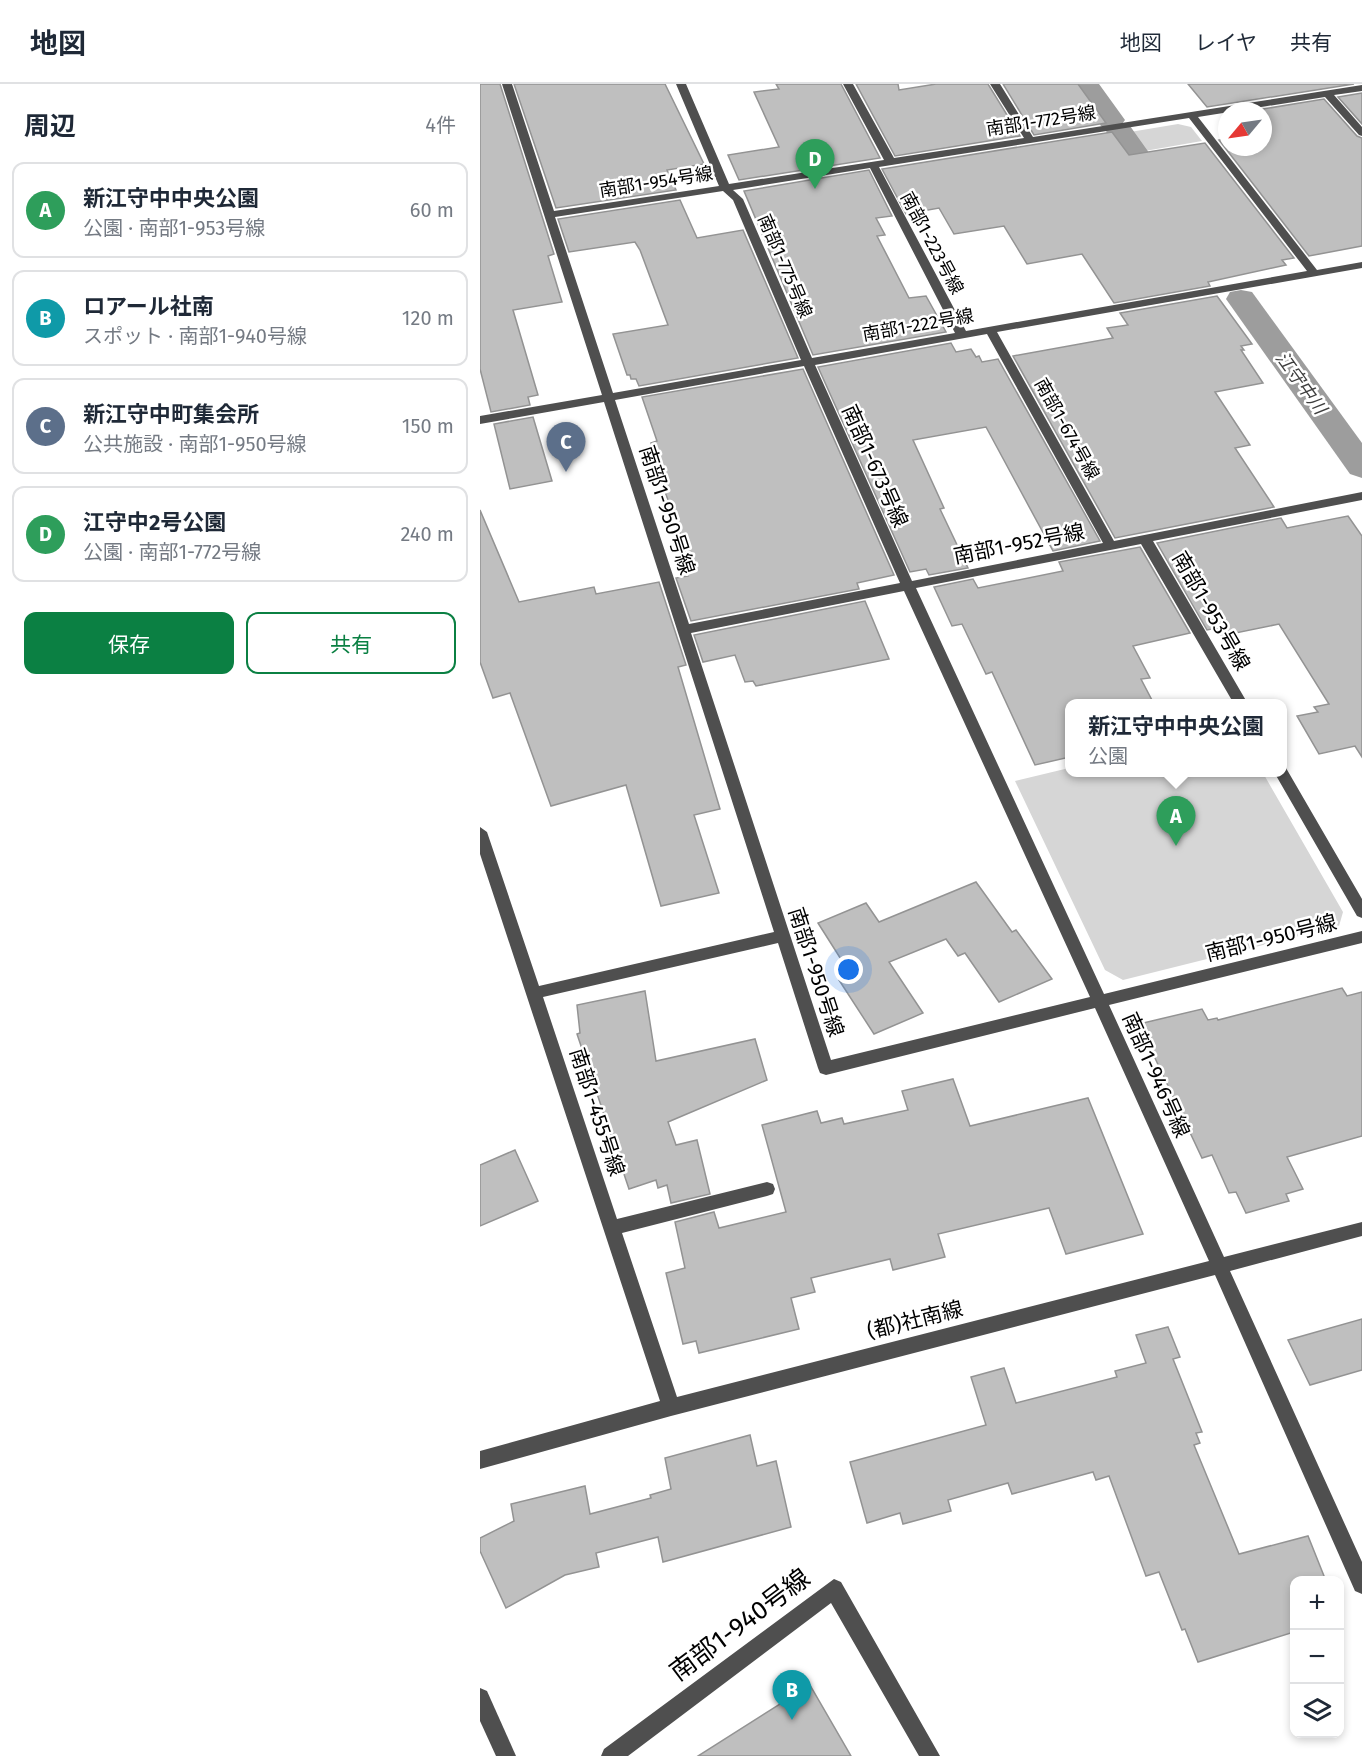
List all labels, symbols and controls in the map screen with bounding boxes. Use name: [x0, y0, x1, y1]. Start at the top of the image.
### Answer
text: 地図: [30, 27, 86, 60]
text: 地図: [1120, 30, 1162, 56]
text: レイヤ: [1195, 30, 1257, 56]
text: 共有: [1290, 30, 1332, 56]
street label: 南部1-772号線: [985, 101, 1097, 141]
north arrow: [1218, 102, 1272, 156]
text: 周辺: [24, 111, 76, 142]
text: 4件: [425, 113, 456, 137]
pin: D: [796, 140, 834, 189]
street label: 南部1-954号線: [598, 162, 714, 202]
text: 新江守中中央公園: [83, 185, 259, 212]
street label: 南部1-223号線: [896, 188, 968, 298]
text: A: [40, 198, 51, 222]
text: 60 m: [410, 198, 454, 222]
street label: 南部1-775号線: [753, 211, 817, 321]
text: 公園 · 南部1-953号線: [83, 216, 265, 240]
text: ロアール社南: [83, 293, 214, 320]
street label: 南部1-222号線: [861, 304, 975, 346]
text: B: [39, 306, 52, 330]
text: 120 m: [402, 306, 454, 330]
text: スポット · 南部1-940号線: [83, 324, 307, 348]
water label: 江守中川: [1271, 347, 1332, 420]
street label: 南部1-674号線: [1030, 374, 1104, 484]
street label: 南部1-673号線: [836, 400, 914, 532]
text: 新江守中町集会所: [83, 401, 259, 428]
text: C: [40, 414, 51, 438]
text: 150 m: [402, 414, 454, 438]
pin: C: [546, 422, 586, 472]
text: 公共施設 · 南部1-950号線: [83, 432, 307, 456]
street label: 南部1-950号線: [634, 442, 700, 578]
text: 江守中2号公園: [83, 509, 226, 536]
street label: 南部1-952号線: [951, 519, 1087, 569]
text: D: [39, 522, 52, 546]
text: 240 m: [400, 522, 454, 546]
text: 公園 · 南部1-772号線: [83, 540, 261, 564]
street label: 南部1-953号線: [1166, 547, 1256, 675]
button: 保存: [24, 612, 234, 674]
button: 共有: [246, 612, 456, 674]
popup: [1065, 699, 1287, 777]
text: 新江守中中央公園: [1088, 713, 1264, 740]
text: 公園: [1088, 744, 1128, 768]
pin: A: [1156, 796, 1196, 846]
street label: 南部1-950号線: [783, 904, 849, 1040]
street label: 南部1-950号線: [1203, 909, 1339, 967]
your location: [834, 955, 863, 984]
street label: 南部1-946号線: [1117, 1008, 1195, 1142]
street label: 南部1-455号線: [564, 1045, 630, 1179]
street label: (都)社南線: [865, 1296, 965, 1344]
street label: 南部1-940号線: [664, 1562, 816, 1688]
map controls: [1290, 1576, 1344, 1738]
button: +: [1290, 1576, 1344, 1630]
button: −: [1290, 1630, 1344, 1684]
pin: B: [772, 1670, 812, 1720]
button: layers: [1290, 1684, 1344, 1738]

